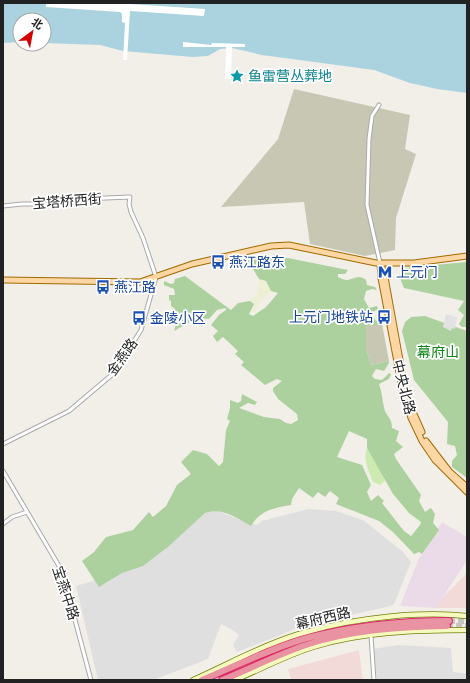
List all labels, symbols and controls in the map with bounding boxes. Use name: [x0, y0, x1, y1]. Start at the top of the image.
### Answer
north arrow: [12, 12, 52, 52]
text: 北: [29, 16, 45, 32]
place icon: 鱼雷营丛葬地: [229, 68, 245, 84]
place label: 鱼雷营丛葬地: [248, 68, 332, 85]
street label: 宝塔桥西街: [32, 191, 103, 212]
bus stop icon: 燕江路东: [210, 254, 226, 270]
place label: 燕江路东: [229, 254, 285, 271]
metro station icon: 上元门: [377, 264, 393, 280]
place label: 上元门: [396, 264, 438, 281]
bus stop icon: 燕江路: [95, 279, 111, 295]
place label: 燕江路: [114, 279, 156, 296]
place label: 上元门地铁站: [289, 309, 373, 326]
bus stop icon: 上元门地铁站: [376, 309, 392, 325]
bus stop icon: 金陵小区: [131, 310, 147, 326]
place label: 金陵小区: [150, 310, 206, 327]
street label: 金燕路: [103, 335, 141, 379]
park label: 幕府山: [417, 344, 459, 361]
street label: 中央北路: [388, 358, 419, 416]
street label: 宝燕中路: [49, 564, 82, 622]
street label: 幕府西路: [294, 604, 352, 633]

